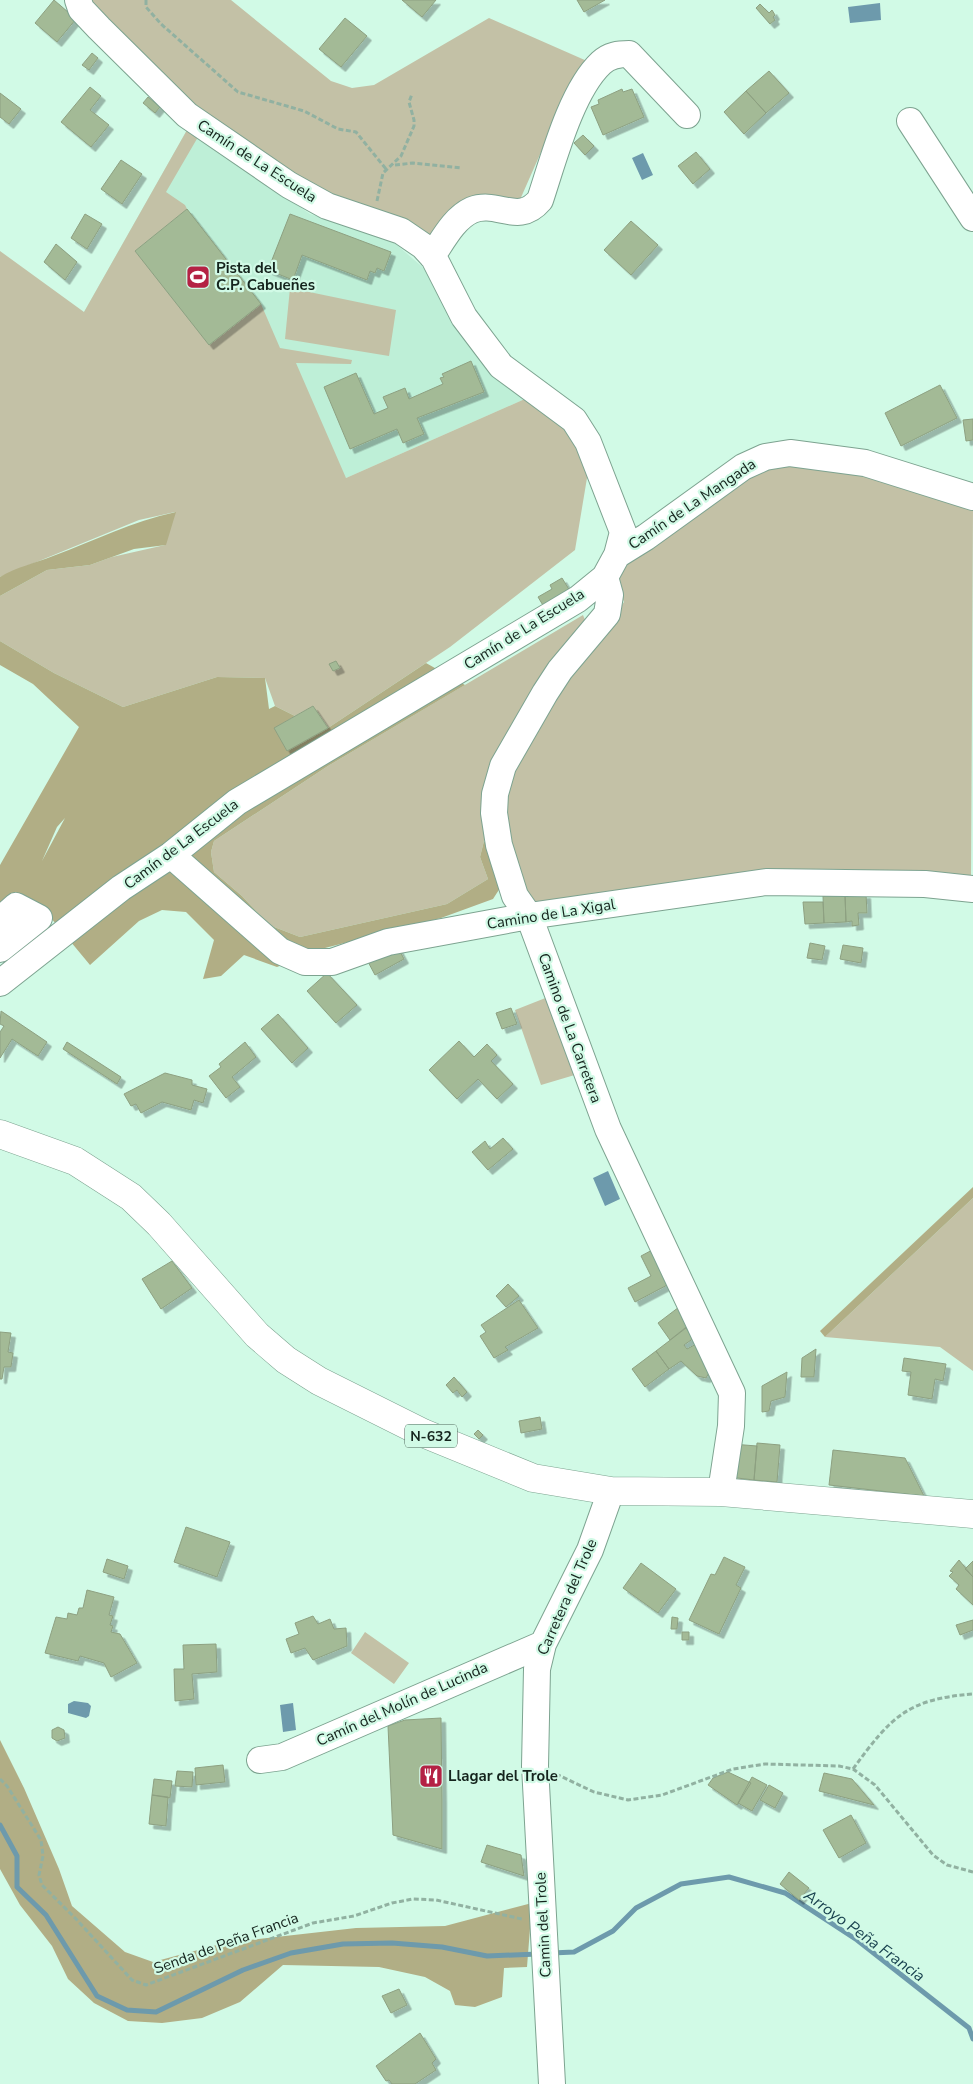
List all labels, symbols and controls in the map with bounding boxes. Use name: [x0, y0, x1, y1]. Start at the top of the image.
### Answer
street label: Camín de La Escuela: [193, 115, 321, 207]
place label: Pista del C.P. Cabueñes: [216, 258, 315, 295]
sports icon: Pista del C.P. Cabueñes: [185, 264, 211, 290]
street label: Camín de La Mangada: [624, 454, 760, 554]
street label: Camín de La Escuela: [460, 584, 588, 674]
street label: Camín de La Escuela: [120, 794, 242, 894]
street label: Camino de La Xigal: [485, 894, 617, 934]
street label: Camino de La Carretera: [534, 950, 606, 1106]
road number: N-632: [405, 1424, 457, 1448]
street label: Carretera del Trole: [532, 1536, 602, 1658]
street label: Camín del Molín de Lucinda: [313, 1657, 491, 1751]
restaurant icon: Llagar del Trole: [418, 1763, 444, 1789]
place label: Llagar del Trole: [448, 1766, 558, 1786]
street label: Camin del Trole: [530, 1872, 556, 1978]
water label: Arroyo Peña Francia: [799, 1884, 929, 1987]
street label: Senda de Peña Francia: [151, 1908, 301, 1978]

